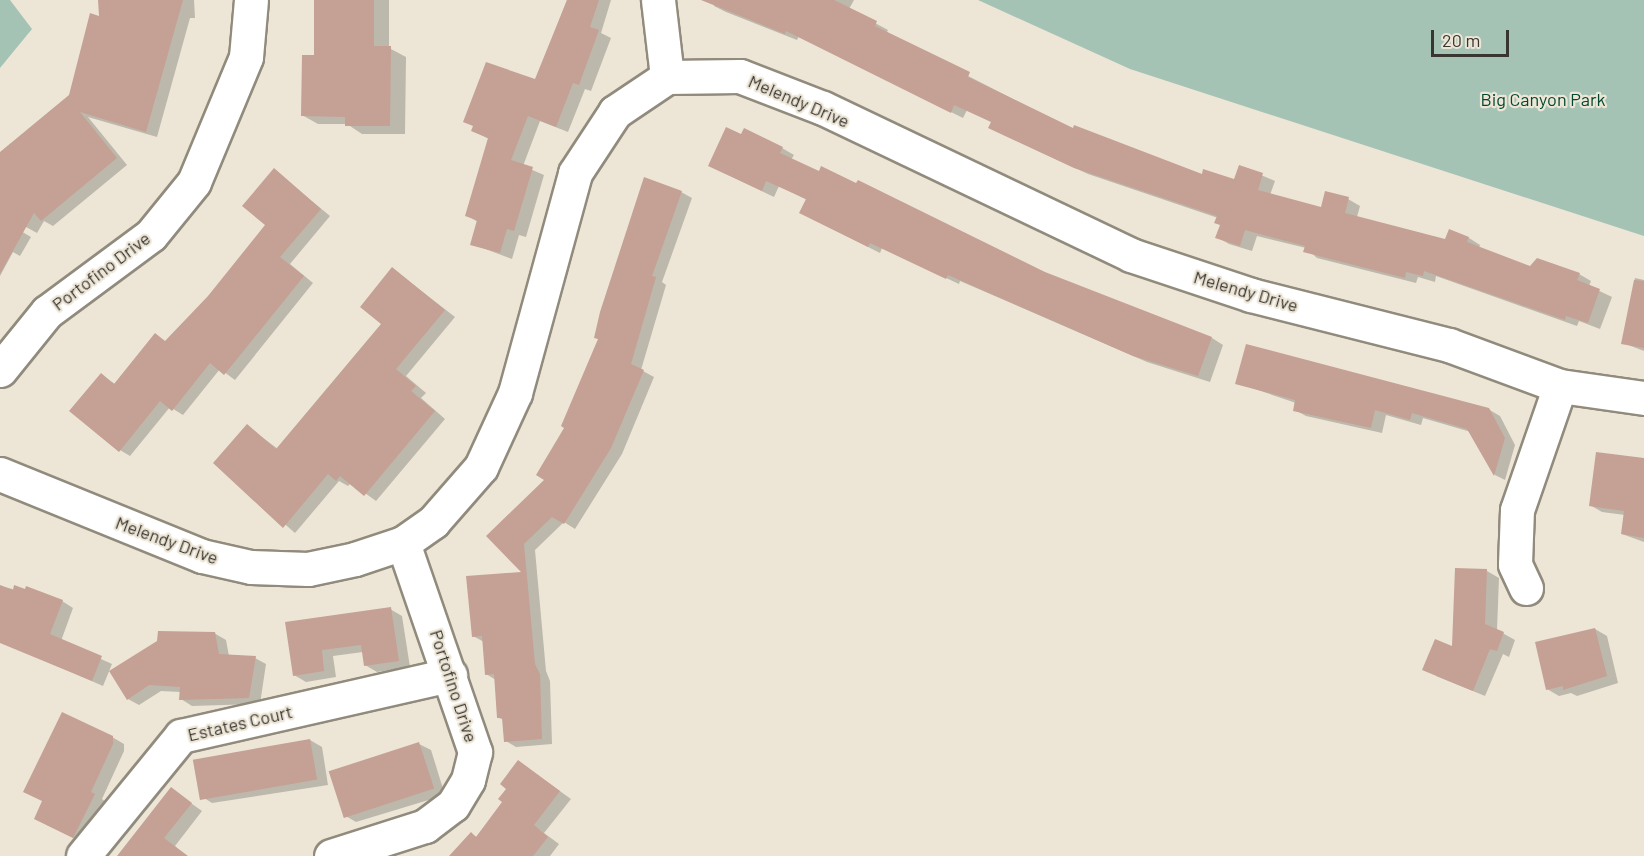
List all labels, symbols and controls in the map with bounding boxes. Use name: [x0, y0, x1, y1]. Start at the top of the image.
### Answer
scale bar: [1434, 18, 1512, 56]
text: 20 m: [1442, 29, 1480, 51]
street label: Melendy Drive: [745, 70, 853, 132]
park label: Big Canyon Park: [1480, 88, 1606, 110]
street label: Portofino Drive: [48, 227, 154, 315]
street label: Melendy Drive: [1191, 266, 1301, 316]
street label: Melendy Drive: [113, 511, 221, 569]
street label: Portofino Drive: [426, 627, 482, 745]
street label: Estates Court: [185, 700, 295, 746]

